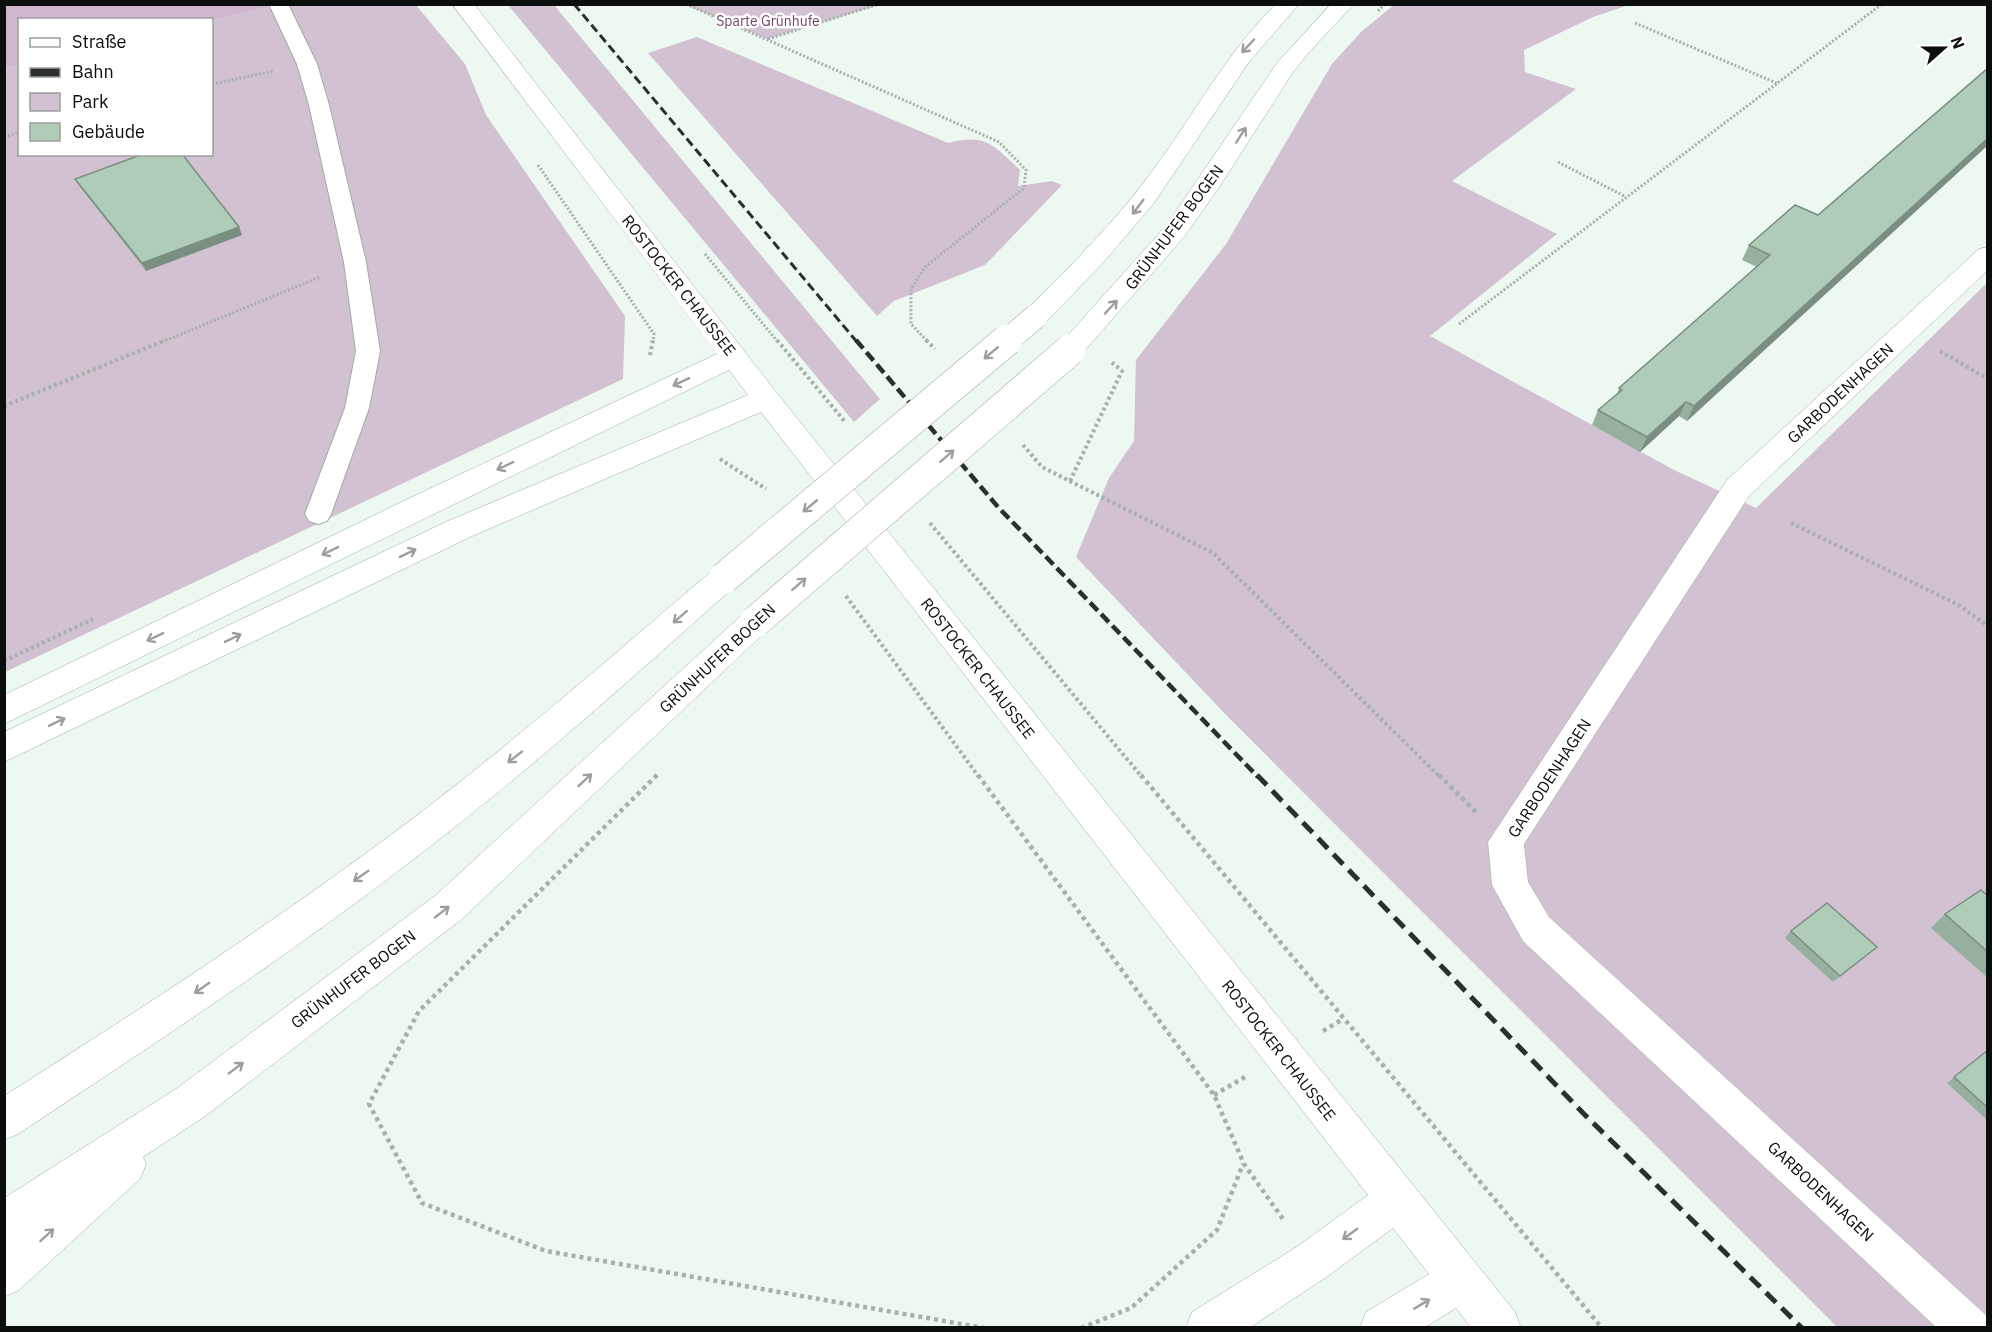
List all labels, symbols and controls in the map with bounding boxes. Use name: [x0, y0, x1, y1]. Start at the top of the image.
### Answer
park label: Sparte Grünhufe: [716, 12, 820, 30]
legend: [18, 18, 213, 156]
north arrow: [1914, 18, 1974, 78]
text: Straße: [72, 30, 126, 53]
text: N: [1947, 34, 1969, 52]
one-way arrow: [1241, 38, 1255, 53]
text: Bahn: [72, 60, 114, 83]
text: Park: [72, 90, 109, 113]
text: Gebäude: [72, 120, 145, 143]
one-way arrow: [1235, 127, 1247, 144]
street label: GRÜNHUFER BOGEN: [1120, 161, 1228, 293]
one-way arrow: [1132, 198, 1144, 214]
street label: ROSTOCKER CHAUSSEE: [618, 211, 740, 359]
one-way arrow: [1103, 300, 1117, 315]
street label: GARBODENHAGEN: [1783, 339, 1897, 447]
one-way arrow: [983, 347, 999, 360]
one-way arrow: [673, 376, 691, 388]
one-way arrow: [939, 449, 954, 463]
one-way arrow: [497, 460, 515, 472]
one-way arrow: [803, 499, 818, 513]
one-way arrow: [321, 545, 339, 557]
one-way arrow: [399, 547, 417, 559]
one-way arrow: [791, 577, 807, 590]
street label: ROSTOCKER CHAUSSEE: [917, 594, 1039, 742]
street label: GRÜNHUFER BOGEN: [655, 599, 779, 717]
one-way arrow: [673, 610, 688, 624]
one-way arrow: [147, 631, 164, 643]
one-way arrow: [223, 631, 241, 643]
street label: GARBODENHAGEN: [1503, 715, 1595, 841]
one-way arrow: [48, 716, 66, 728]
one-way arrow: [508, 750, 524, 763]
one-way arrow: [577, 773, 592, 787]
one-way arrow: [353, 870, 370, 882]
one-way arrow: [434, 906, 450, 919]
street label: GRÜNHUFER BOGEN: [287, 925, 419, 1033]
street label: ROSTOCKER CHAUSSEE: [1218, 976, 1340, 1124]
one-way arrow: [194, 982, 210, 994]
one-way arrow: [228, 1062, 244, 1074]
street label: GARBODENHAGEN: [1764, 1137, 1878, 1245]
one-way arrow: [40, 1228, 55, 1242]
one-way arrow: [1343, 1228, 1359, 1240]
one-way arrow: [1413, 1297, 1430, 1309]

